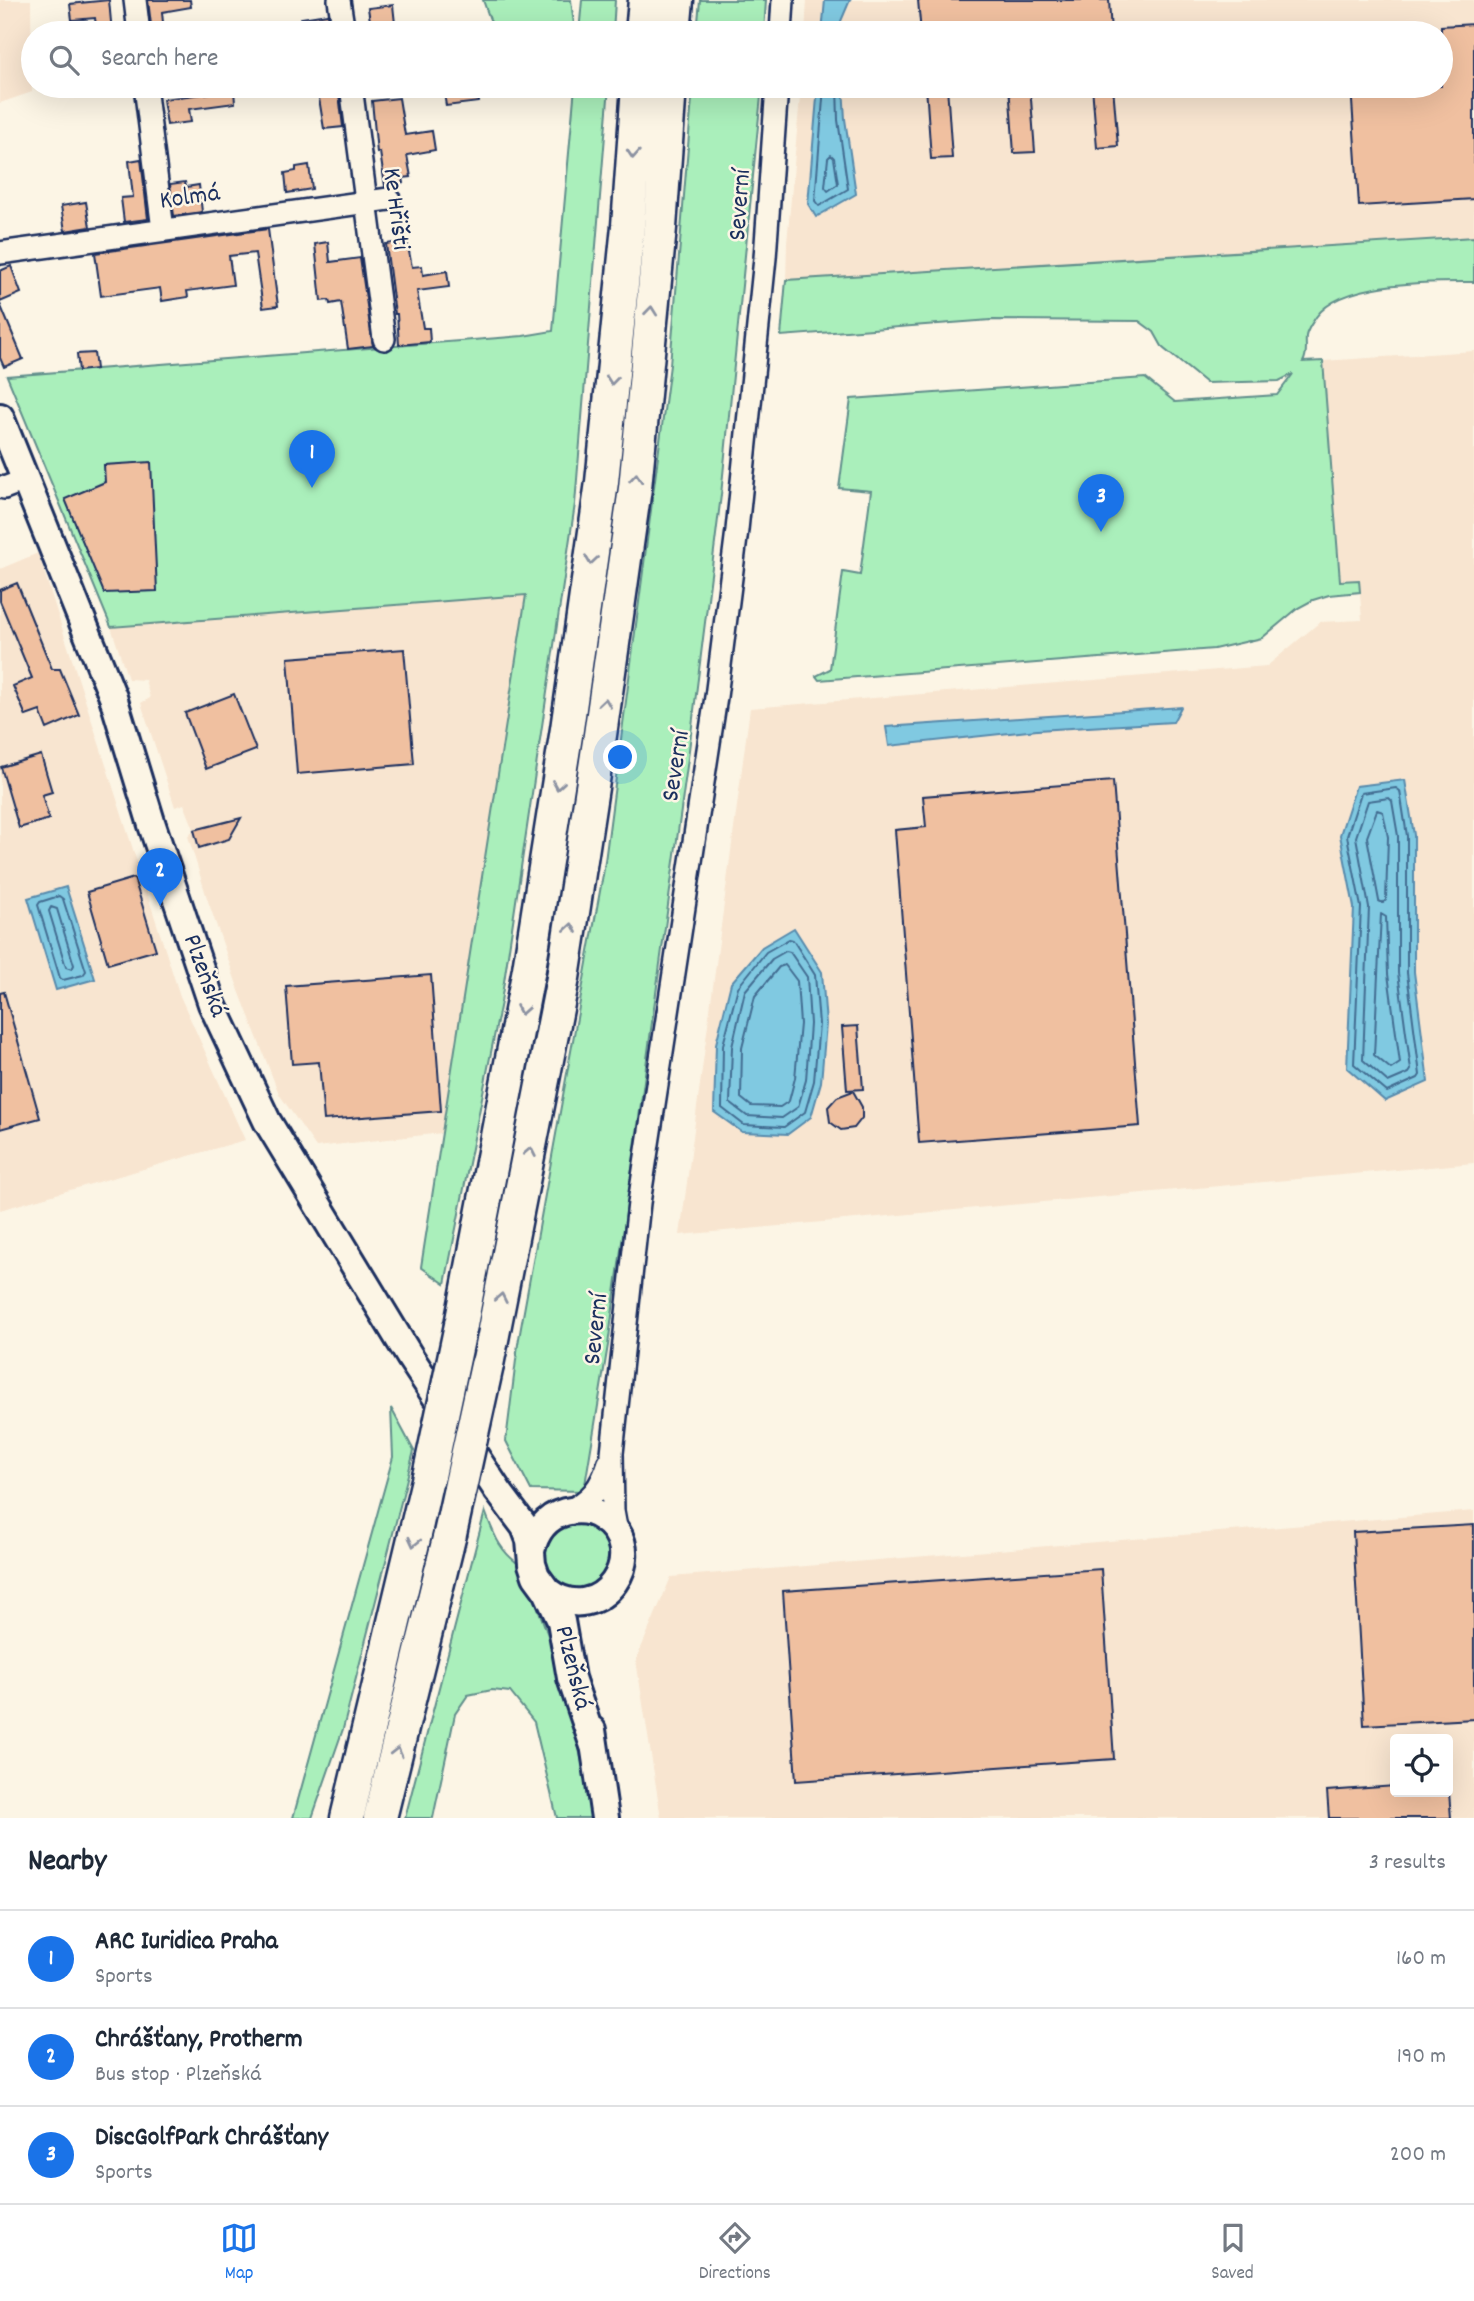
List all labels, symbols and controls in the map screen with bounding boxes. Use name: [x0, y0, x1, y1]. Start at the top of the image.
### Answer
search box: [21, 21, 1453, 98]
icon: search: [45, 41, 83, 79]
text: Search here: [101, 41, 219, 78]
one-way arrow: [626, 149, 641, 160]
street label: Ke Hřišti: [372, 166, 418, 252]
street label: Severní: [720, 166, 762, 242]
street label: Kolmá: [157, 175, 223, 221]
one-way arrow: [644, 305, 659, 316]
one-way arrow: [605, 375, 620, 386]
pin: 1: [289, 430, 335, 488]
one-way arrow: [628, 472, 643, 484]
pin: 3: [1078, 474, 1124, 532]
one-way arrow: [583, 554, 598, 566]
one-way arrow: [597, 698, 612, 709]
street label: Severní: [653, 726, 701, 804]
your location: [603, 740, 637, 774]
one-way arrow: [551, 779, 566, 791]
pin: 2: [137, 848, 183, 906]
one-way arrow: [563, 922, 578, 934]
street label: Plzeňská: [172, 929, 236, 1023]
one-way arrow: [515, 1004, 530, 1016]
one-way arrow: [522, 1146, 537, 1158]
street label: Severní: [575, 1289, 619, 1367]
one-way arrow: [493, 1292, 508, 1304]
one-way arrow: [408, 1536, 422, 1548]
street label: Plzeňská: [544, 1622, 600, 1714]
map controls: [1390, 1734, 1453, 1797]
button: locate: [1390, 1734, 1453, 1797]
one-way arrow: [389, 1746, 403, 1758]
text: Nearby: [28, 1842, 106, 1885]
text: 3 results: [1369, 1847, 1446, 1880]
text: ARC Iuridica Praha: [95, 1924, 278, 1961]
text: 1: [48, 1943, 54, 1976]
text: 160 m: [1396, 1943, 1446, 1976]
text: Sports: [95, 1961, 153, 1994]
text: Chrášťany, Protherm: [95, 2022, 303, 2059]
text: 2: [46, 2041, 56, 2074]
text: 190 m: [1397, 2041, 1446, 2074]
text: Bus stop · Plzeňská: [95, 2059, 262, 2092]
text: DiscGolfPark Chrášťany: [95, 2120, 328, 2157]
text: 3: [46, 2139, 56, 2172]
text: 200 m: [1390, 2139, 1446, 2172]
text: Sports: [95, 2157, 153, 2190]
tab: Map: [220, 2219, 258, 2288]
tab: Directions: [699, 2219, 771, 2288]
tab: Saved: [1211, 2219, 1254, 2288]

